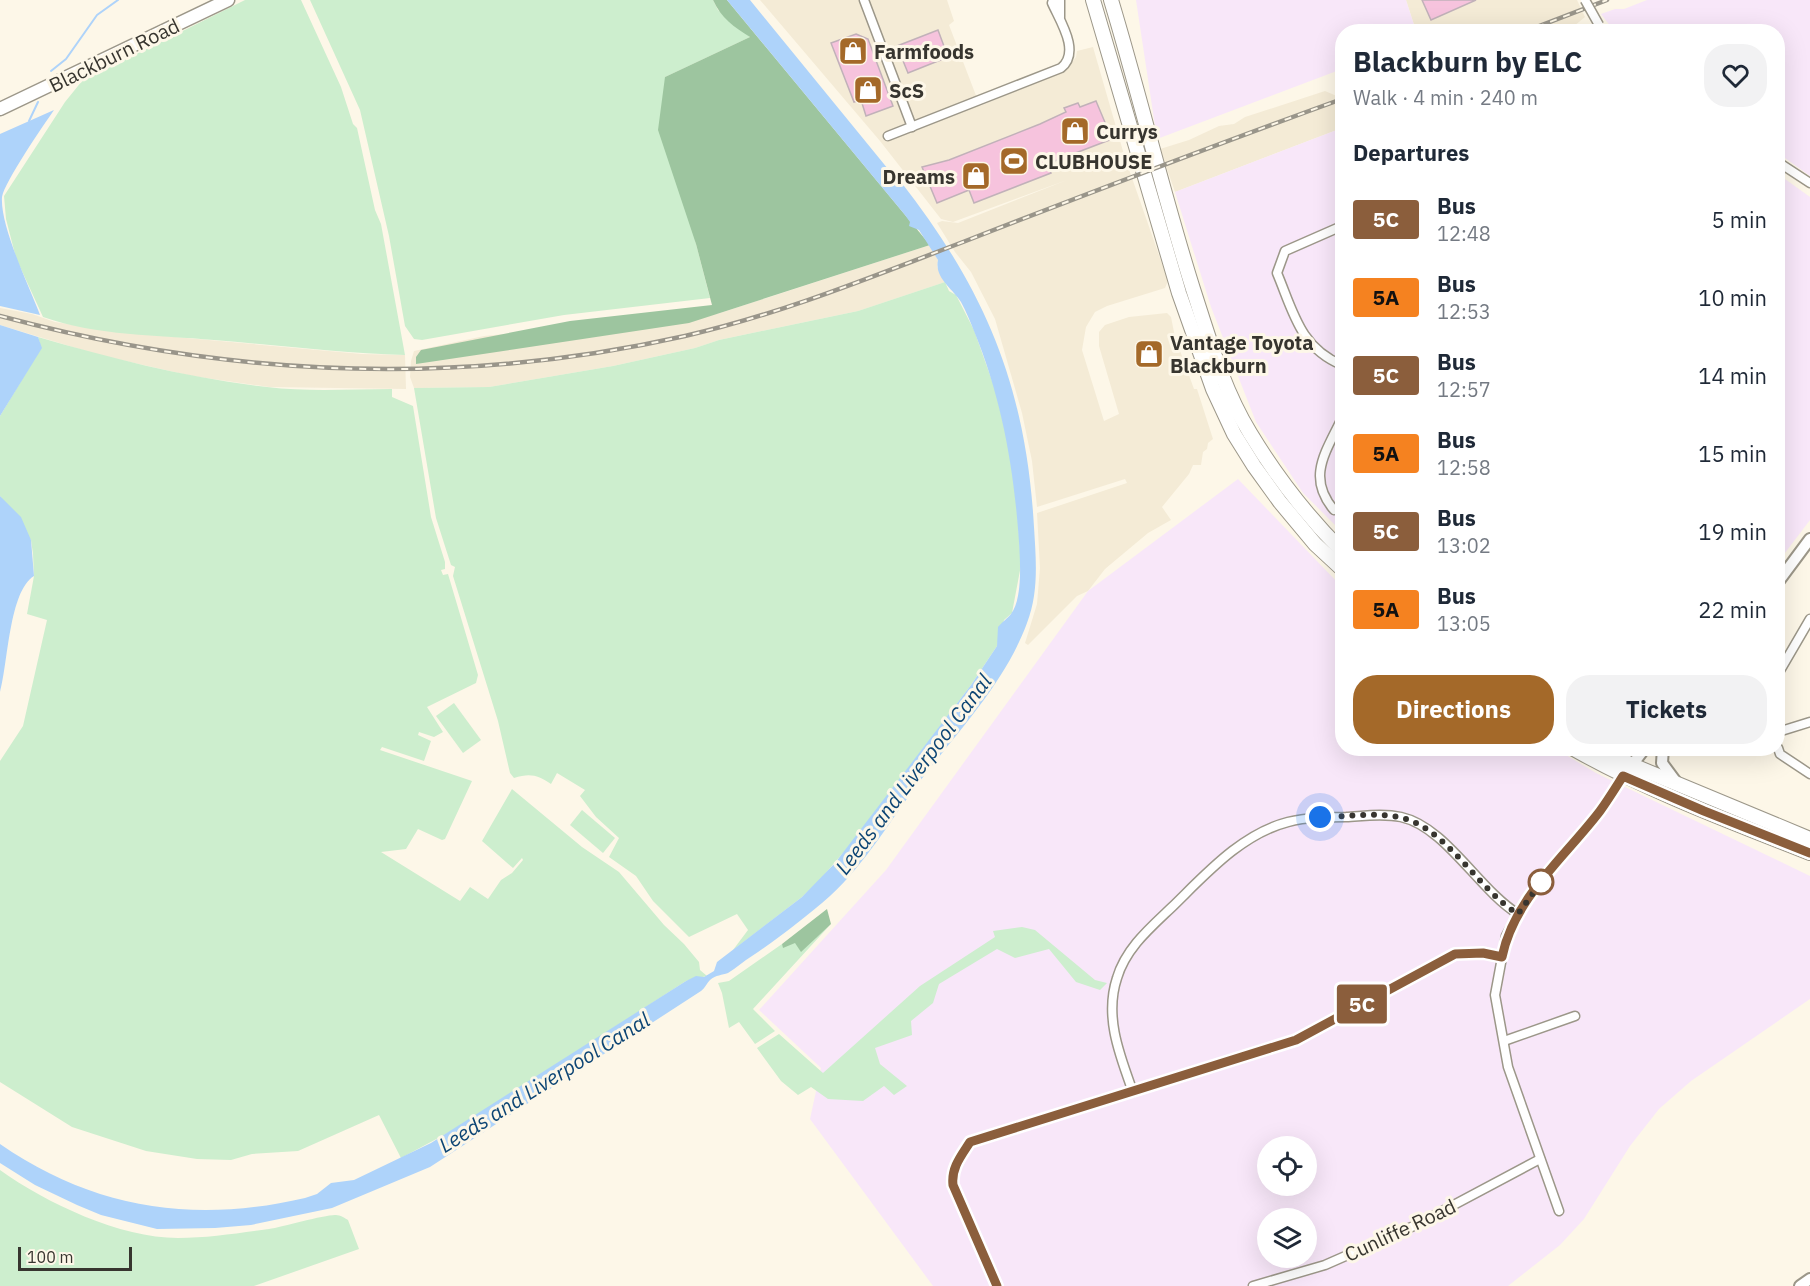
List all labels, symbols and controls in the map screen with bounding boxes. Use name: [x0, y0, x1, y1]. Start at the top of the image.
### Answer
street label: Blackburn Road: [44, 12, 184, 98]
shop icon: Farmfoods: [837, 35, 869, 67]
place label: Farmfoods: [874, 38, 974, 65]
text: Blackburn by ELC: [1353, 43, 1582, 80]
button: heart: [1704, 44, 1767, 107]
shop icon: ScS: [852, 74, 884, 106]
place label: ScS: [889, 77, 924, 104]
text: Walk · 4 min · 240 m: [1353, 84, 1538, 111]
shop icon: Currys: [1059, 115, 1091, 147]
place label: Currys: [1096, 118, 1158, 145]
text: Departures: [1353, 138, 1469, 167]
sports icon: CLUBHOUSE: [998, 145, 1030, 177]
place label: CLUBHOUSE: [1035, 148, 1152, 175]
shop icon: Dreams: [960, 160, 992, 192]
place label: Dreams: [883, 163, 955, 190]
text: Bus: [1437, 191, 1476, 220]
text: 5C: [1373, 205, 1399, 233]
text: 5 min: [1711, 205, 1767, 234]
text: 12:48: [1437, 220, 1491, 247]
text: Bus: [1437, 269, 1476, 298]
text: 5A: [1373, 283, 1400, 311]
text: 10 min: [1698, 283, 1767, 312]
text: 12:53: [1437, 298, 1491, 325]
place label: Vantage Toyota Blackburn: [1170, 329, 1314, 379]
shop icon: Vantage Toyota Blackburn: [1133, 338, 1165, 370]
text: Bus: [1437, 347, 1476, 376]
text: 5C: [1373, 361, 1399, 389]
text: 14 min: [1698, 361, 1767, 390]
text: 12:57: [1437, 376, 1491, 403]
text: Bus: [1437, 425, 1476, 454]
text: 5A: [1373, 439, 1400, 467]
text: 15 min: [1698, 439, 1767, 468]
text: 12:58: [1437, 454, 1491, 481]
text: Bus: [1437, 503, 1476, 532]
text: 5C: [1373, 517, 1399, 545]
text: 19 min: [1698, 517, 1767, 546]
text: 13:02: [1437, 532, 1491, 559]
text: Bus: [1437, 581, 1476, 610]
text: 5A: [1373, 595, 1400, 623]
text: 22 min: [1698, 595, 1767, 624]
text: 13:05: [1437, 610, 1491, 637]
water label: Leeds and Liverpool Canal: [828, 668, 998, 880]
button: Directions: [1353, 675, 1554, 744]
button: Tickets: [1566, 675, 1767, 744]
your location: [1305, 802, 1335, 832]
unlabelled marker: [1528, 869, 1554, 895]
line badge: 5C: [1335, 984, 1389, 1024]
text: 5C: [1349, 990, 1375, 1018]
water label: Leeds and Liverpool Canal: [433, 1005, 655, 1158]
map controls: [1257, 1136, 1317, 1268]
button: locate: [1257, 1136, 1317, 1196]
street label: Cunliffe Road: [1340, 1192, 1460, 1268]
button: layers: [1257, 1208, 1317, 1268]
scale bar: [18, 1244, 132, 1272]
text: 100 m: [27, 1247, 74, 1267]

